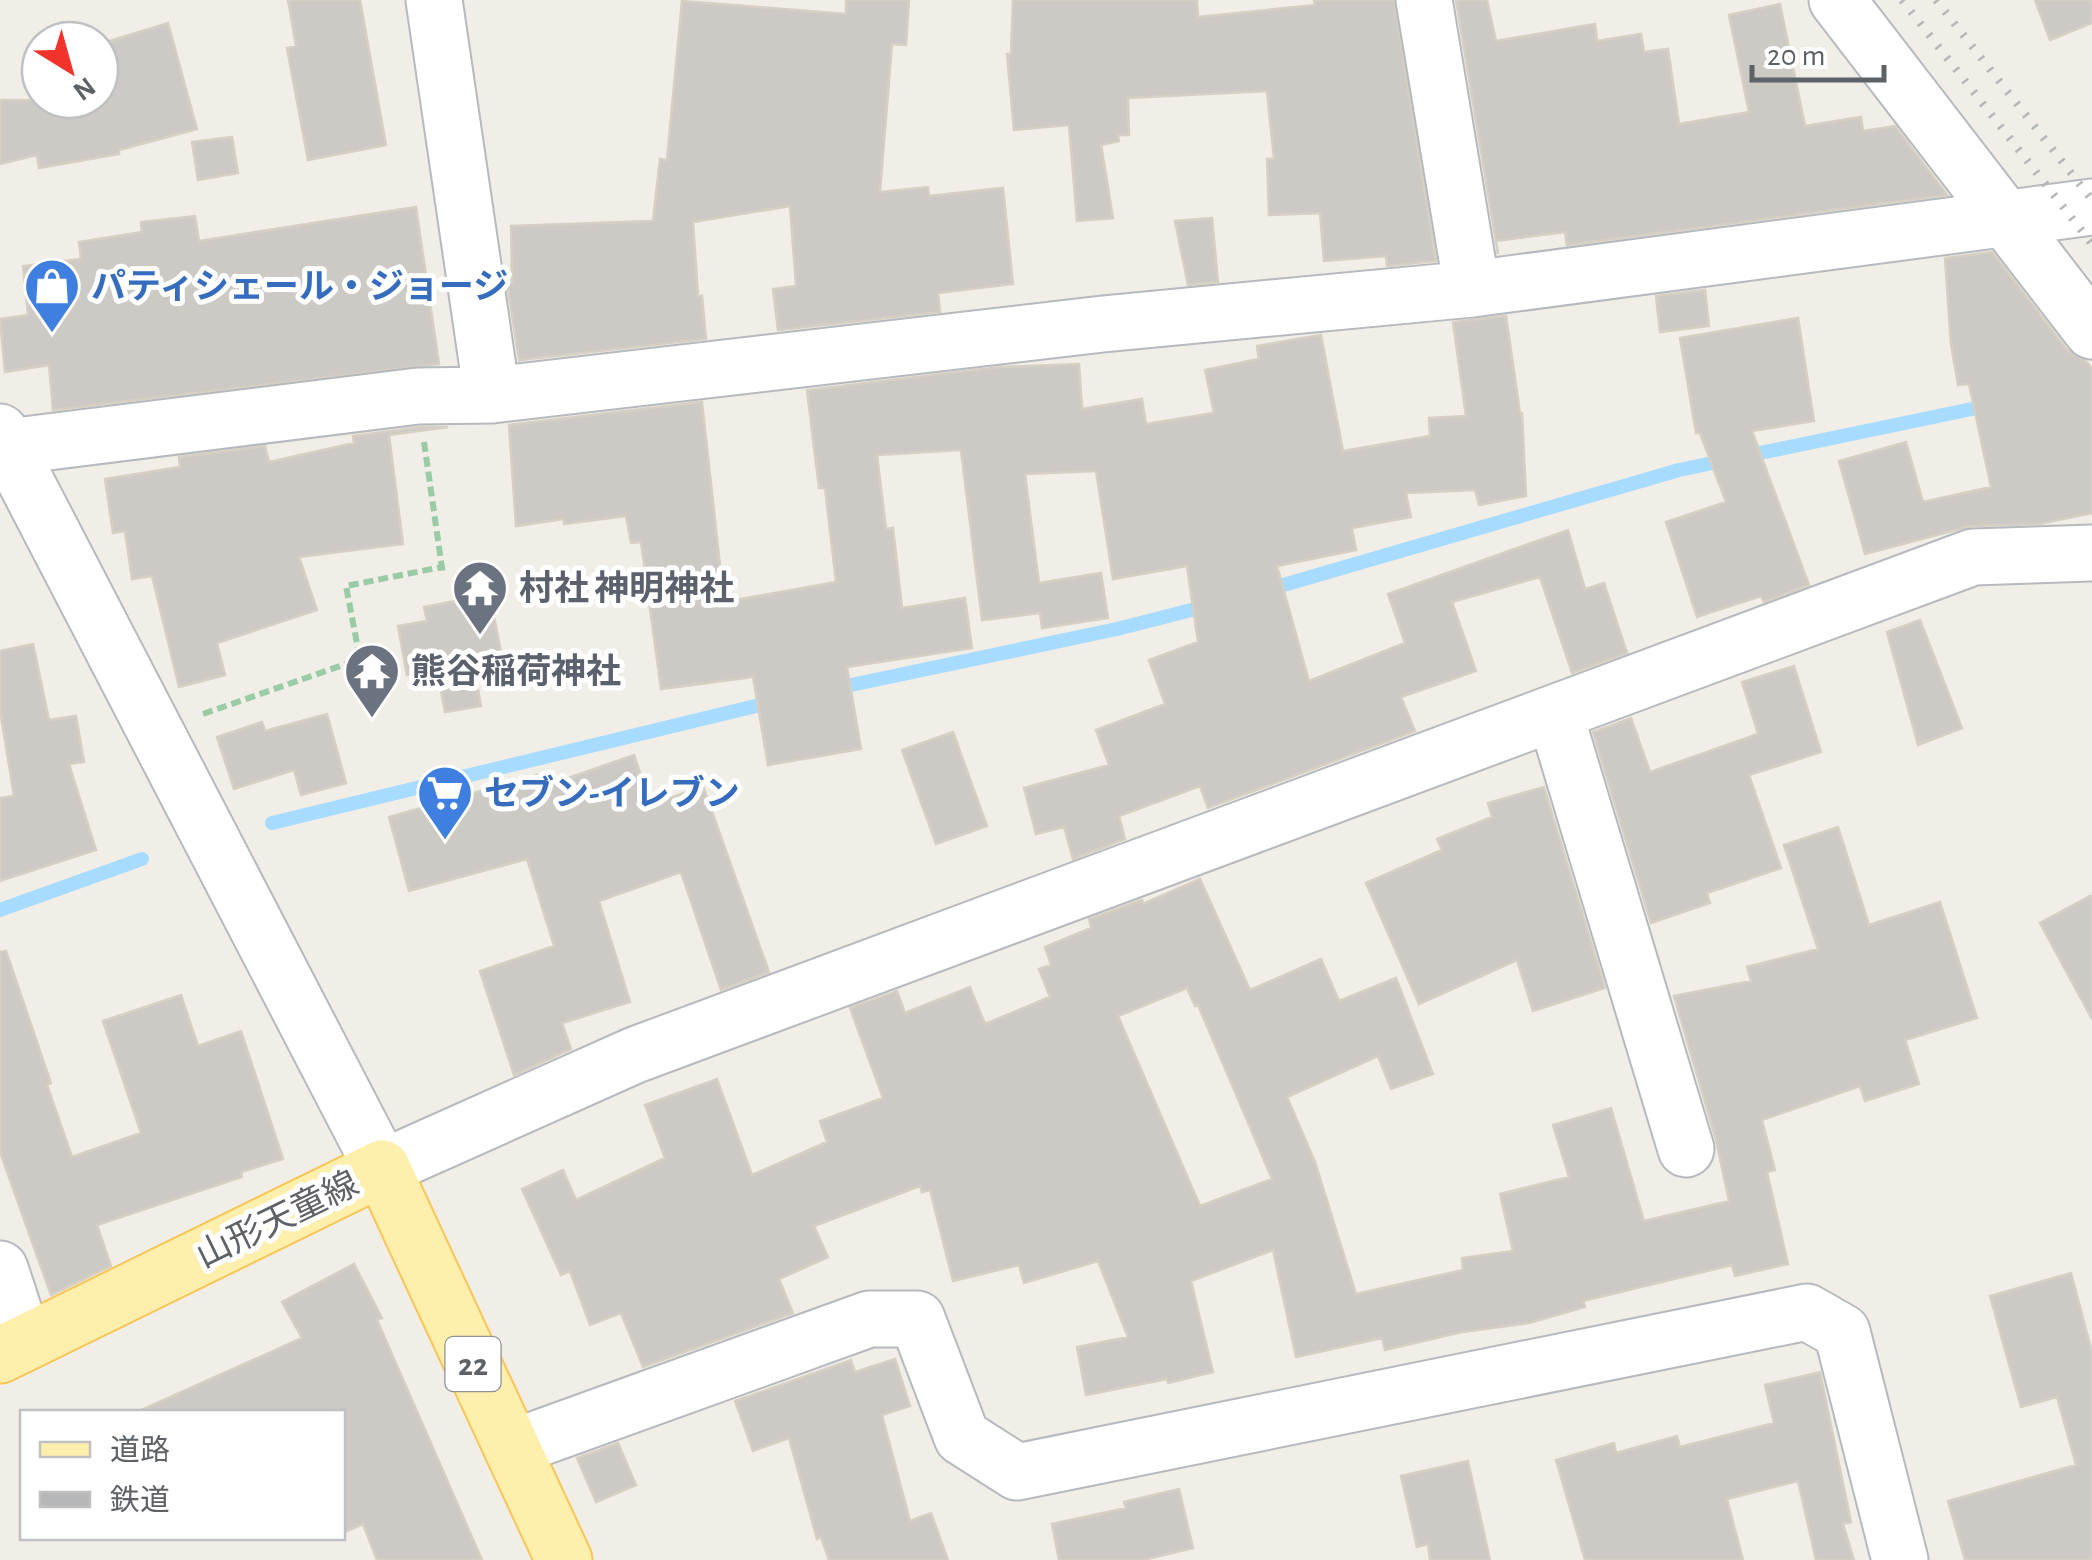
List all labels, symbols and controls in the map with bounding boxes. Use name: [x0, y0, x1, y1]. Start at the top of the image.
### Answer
north arrow: [20, 20, 120, 120]
scale bar: [1752, 20, 1884, 82]
text: 20 m: [1767, 41, 1825, 71]
text: N: [68, 71, 100, 105]
shop icon: パティシェール・ジョージ: [22, 256, 82, 335]
place label: パティシェール・ジョージ: [91, 268, 508, 305]
temple icon: 村社 神明神社: [450, 558, 510, 637]
place label: 村社 神明神社: [519, 570, 734, 607]
temple icon: 熊谷稲荷神社: [342, 641, 402, 720]
place label: 熊谷稲荷神社: [411, 653, 621, 690]
supermarket icon: セブン-イレブン: [415, 763, 475, 842]
place label: セブン-イレブン: [484, 774, 740, 812]
street label: 山形天童線: [190, 1164, 364, 1274]
road number: 22: [446, 1337, 500, 1391]
legend: [20, 1410, 345, 1540]
text: 道路: [110, 1434, 170, 1466]
text: 鉄道: [110, 1484, 170, 1516]

